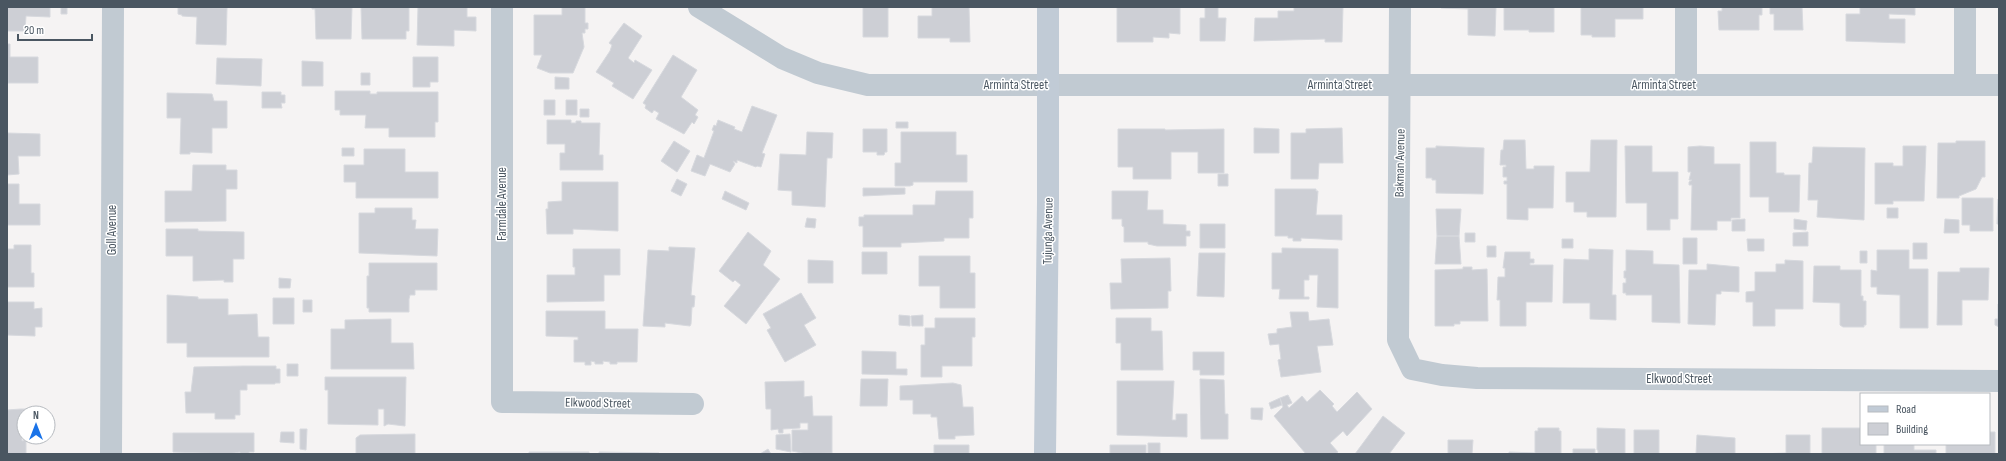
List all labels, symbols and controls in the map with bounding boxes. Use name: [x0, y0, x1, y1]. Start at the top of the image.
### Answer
scale bar: [18, 16, 92, 42]
text: 20 m: [24, 23, 44, 38]
street label: Arminta Street: [983, 77, 1048, 93]
street label: Arminta Street: [1307, 77, 1372, 93]
street label: Arminta Street: [1631, 77, 1696, 93]
street label: Bakman Avenue: [1391, 129, 1409, 197]
street label: Farmdale Avenue: [494, 167, 510, 241]
street label: Tujunga Avenue: [1039, 197, 1057, 265]
street label: Goll Avenue: [104, 205, 120, 255]
street label: Elkwood Street: [1646, 371, 1712, 387]
legend: [1860, 393, 1990, 445]
street label: Elkwood Street: [565, 394, 631, 412]
text: Road: [1896, 402, 1916, 417]
north arrow: [16, 405, 56, 445]
text: N: [33, 409, 39, 422]
text: Building: [1896, 422, 1928, 437]

